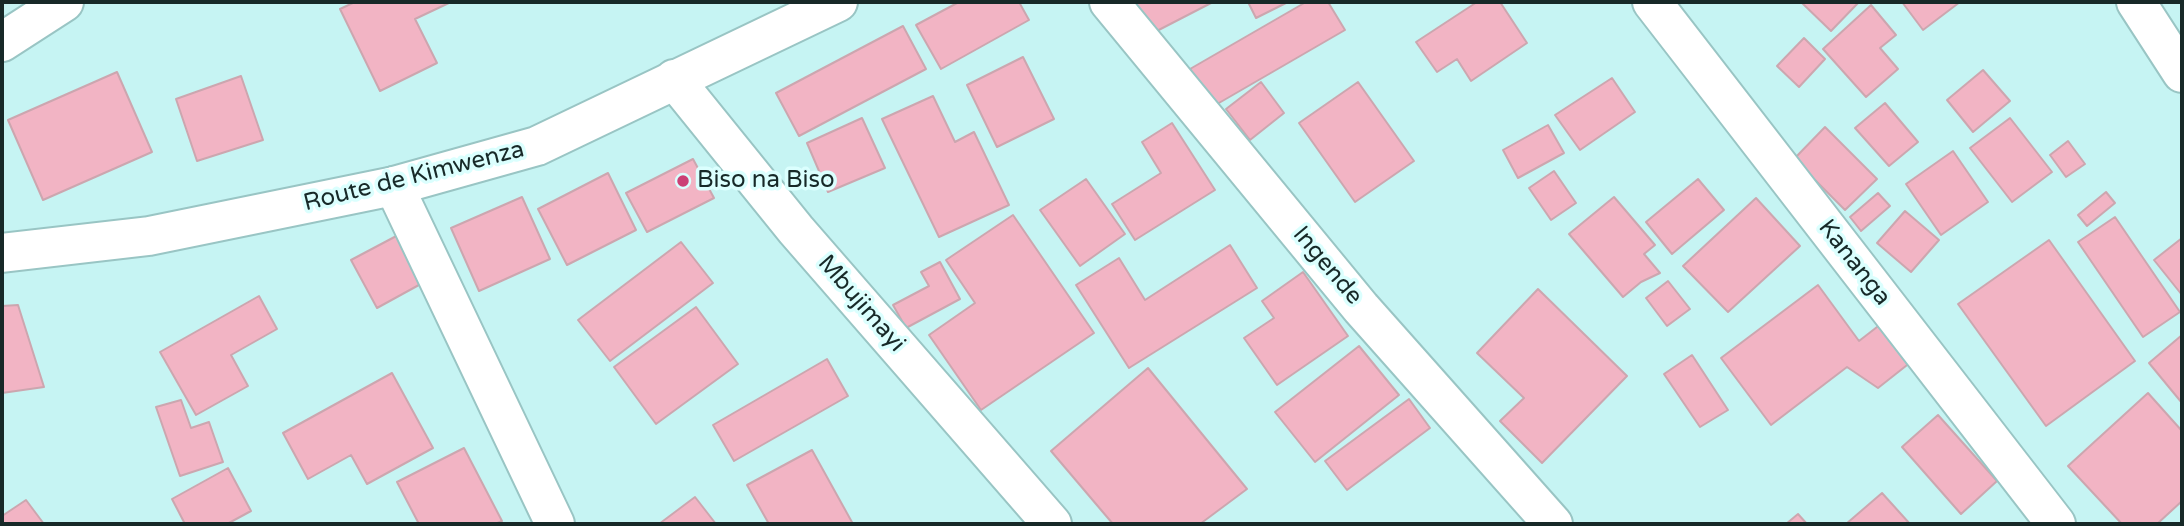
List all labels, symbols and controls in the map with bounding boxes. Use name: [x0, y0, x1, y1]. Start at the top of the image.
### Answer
street label: Route de Kimwenza: [301, 136, 527, 218]
place label: Biso na Biso: [697, 167, 835, 195]
marker: Biso na Biso: [675, 173, 691, 189]
street label: Kananga: [1812, 214, 1896, 312]
street label: Ingende: [1286, 221, 1368, 311]
street label: Mbujimayi: [811, 250, 911, 358]

